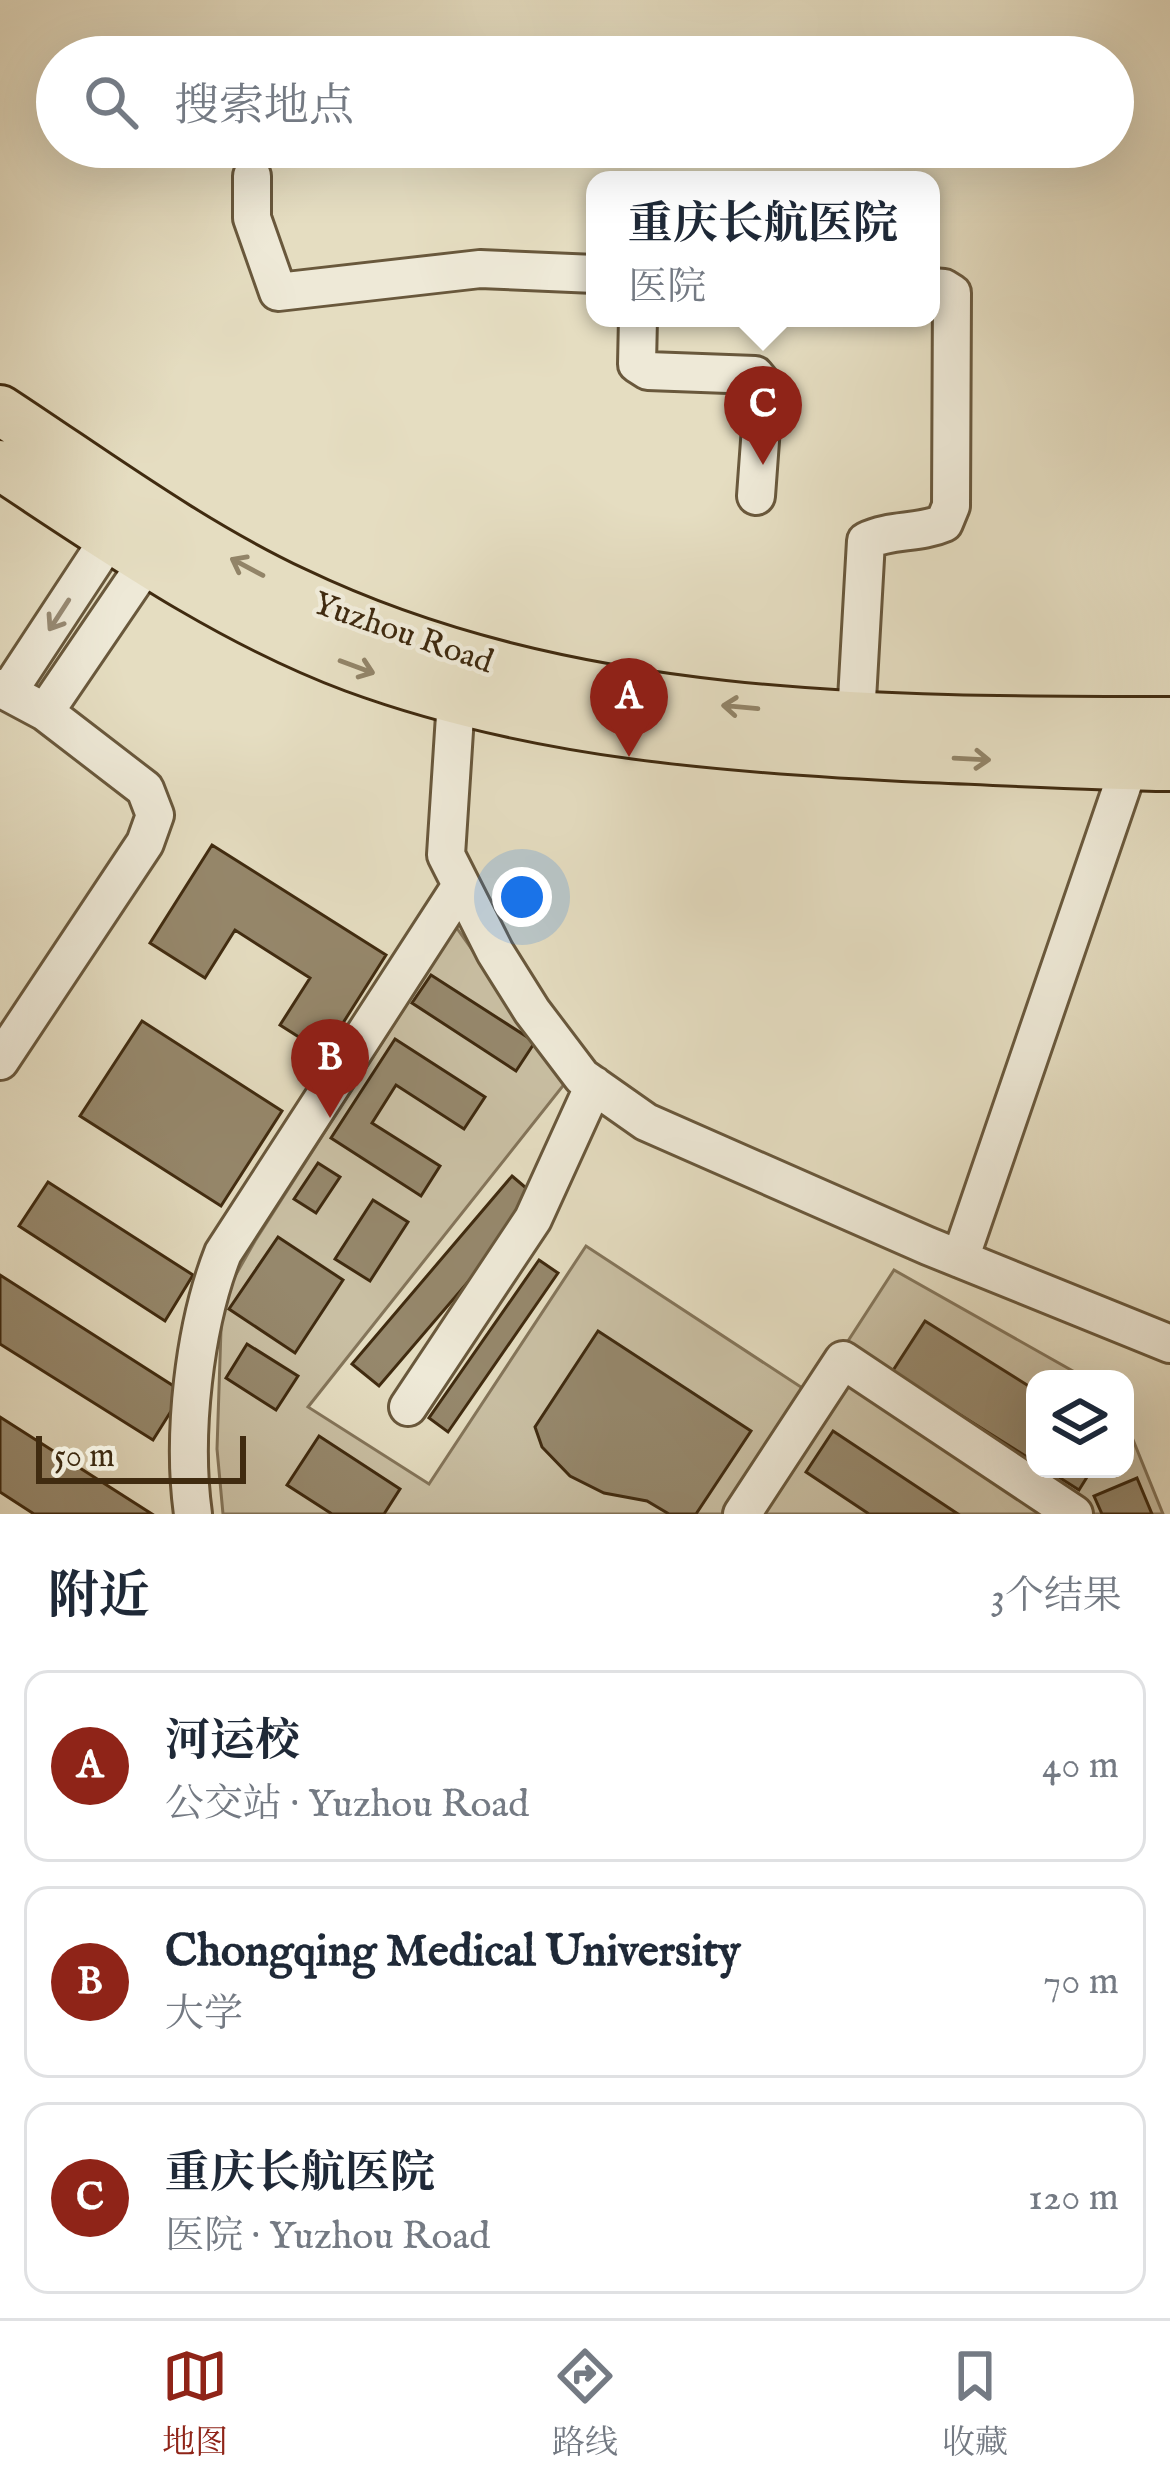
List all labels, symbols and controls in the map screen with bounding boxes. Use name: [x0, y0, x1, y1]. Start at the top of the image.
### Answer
search box: [36, 36, 1134, 168]
icon: search: [78, 69, 144, 135]
text: 搜索地点: [174, 79, 354, 136]
popup: [586, 171, 940, 327]
text: 重庆长航医院: [628, 197, 898, 254]
text: 医院: [628, 264, 706, 313]
pin: C: [724, 366, 802, 465]
one-way arrow: [229, 555, 265, 578]
street label: Yuzhou Road: [308, 583, 499, 684]
one-way arrow: [46, 597, 71, 631]
one-way arrow: [338, 657, 375, 679]
pin: A: [590, 658, 668, 757]
one-way arrow: [721, 695, 760, 718]
one-way arrow: [952, 748, 991, 771]
your location: [492, 867, 552, 927]
pin: B: [291, 1019, 369, 1118]
map controls: [1026, 1370, 1134, 1478]
button: layers: [1026, 1370, 1134, 1478]
scale bar: [36, 1430, 246, 1483]
text: 50 m: [54, 1436, 115, 1478]
text: 附近: [48, 1566, 150, 1631]
text: 3个结果: [990, 1573, 1122, 1622]
text: 河运校: [165, 1714, 300, 1771]
text: A: [77, 1742, 103, 1791]
text: 40 m: [1042, 1742, 1119, 1791]
text: 公交站 · Yuzhou Road: [165, 1781, 529, 1830]
text: Chongqing Medical University: [165, 1924, 740, 1981]
text: B: [77, 1958, 103, 2007]
text: 70 m: [1043, 1958, 1119, 2007]
text: 大学: [165, 1991, 243, 2040]
text: 重庆长航医院: [165, 2146, 435, 2203]
text: C: [76, 2174, 104, 2223]
text: 120 m: [1028, 2174, 1119, 2223]
text: 医院 · Yuzhou Road: [165, 2213, 490, 2262]
tab: 地图: [162, 2343, 228, 2465]
tab: 路线: [552, 2343, 618, 2465]
tab: 收藏: [942, 2343, 1008, 2465]

